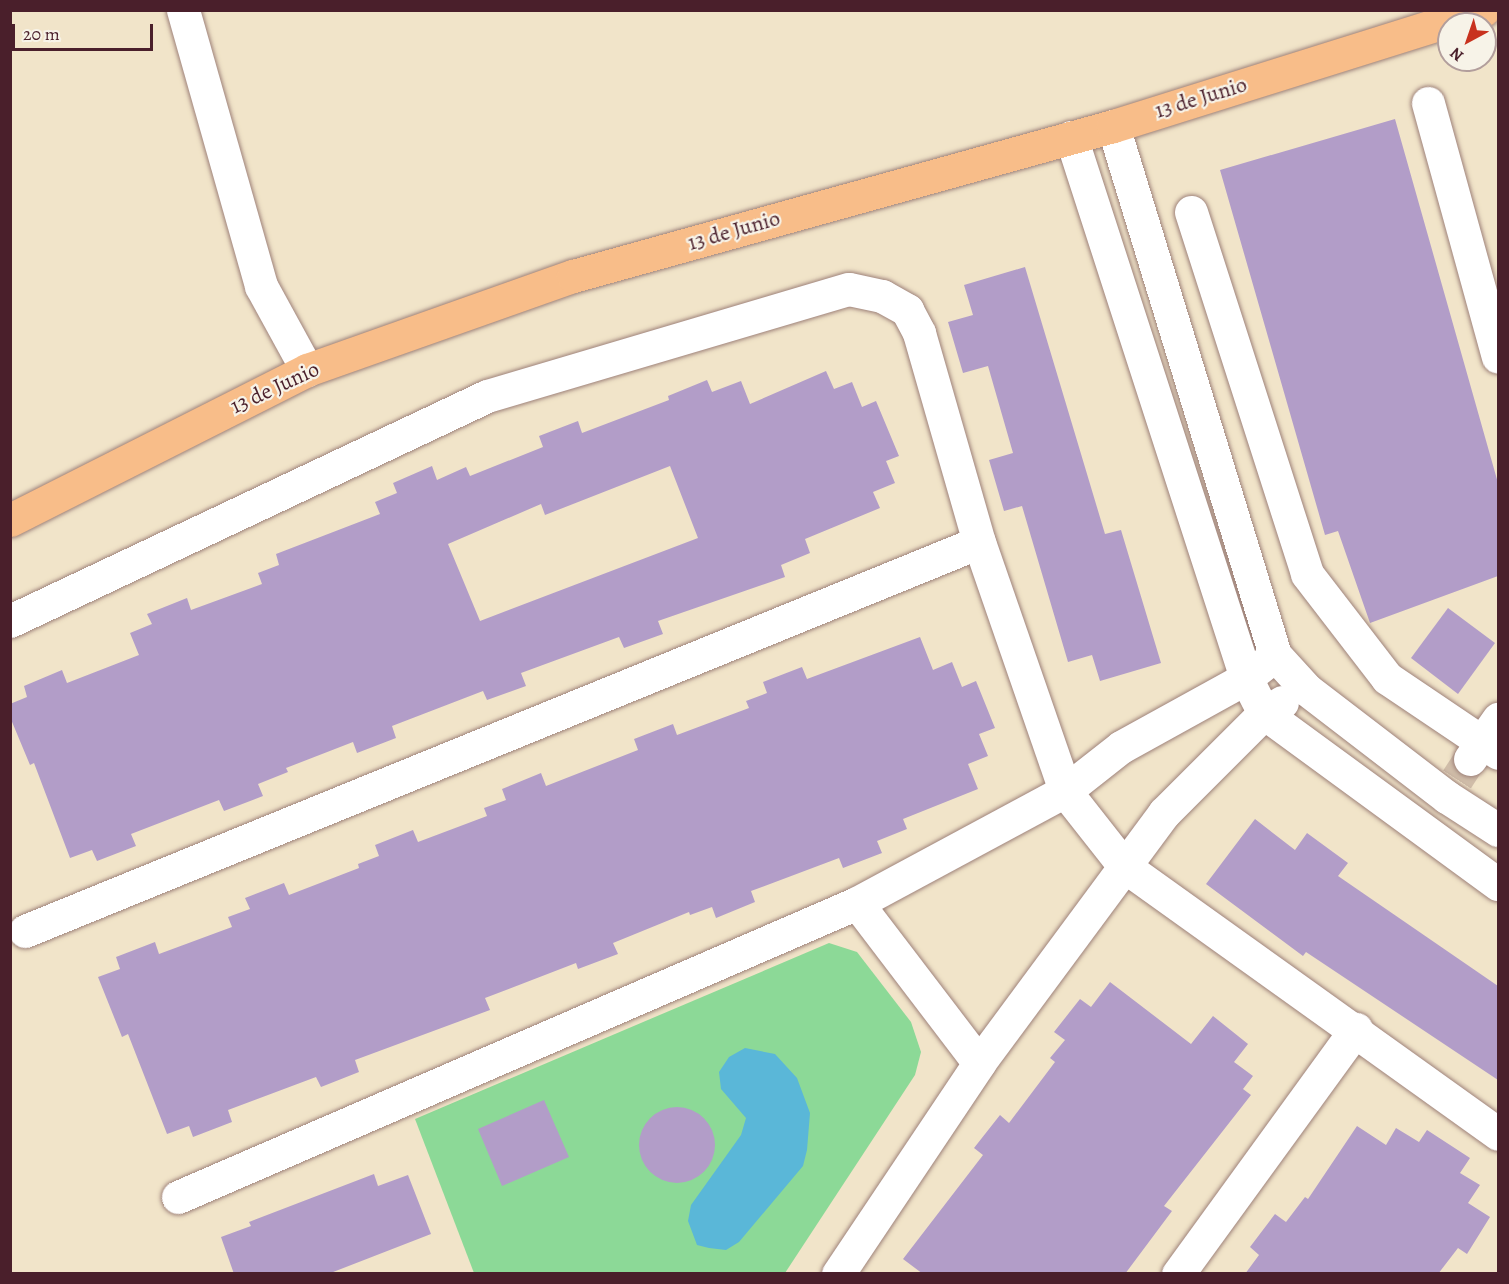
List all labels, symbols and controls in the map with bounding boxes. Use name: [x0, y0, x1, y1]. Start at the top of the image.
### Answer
scale bar: [15, 12, 156, 50]
north arrow: [1437, 12, 1497, 72]
text: 20 m: [23, 22, 60, 46]
text: N: [1445, 42, 1468, 66]
street label: 13 de Junio: [1152, 72, 1250, 124]
street label: 13 de Junio: [685, 205, 783, 257]
street label: 13 de Junio: [227, 356, 323, 420]

